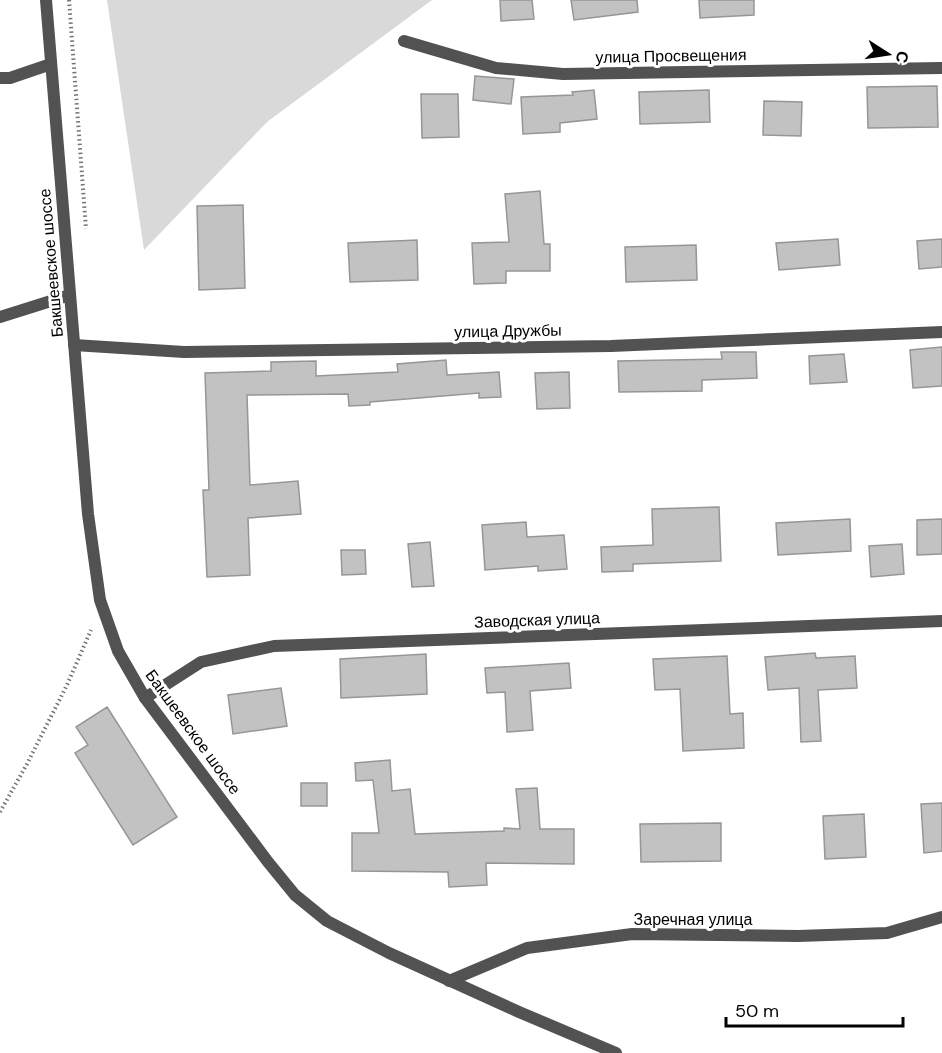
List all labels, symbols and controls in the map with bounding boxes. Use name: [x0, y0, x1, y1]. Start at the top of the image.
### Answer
north arrow: [858, 24, 918, 84]
street label: улица Просвещения: [595, 44, 747, 68]
text: С: [891, 49, 914, 65]
street label: Бакшеевское шоссе: [34, 188, 68, 338]
street label: улица Дружбы: [454, 320, 562, 342]
street label: Заводская улица: [474, 607, 600, 633]
street label: Бакшеевское шоссе: [141, 665, 245, 799]
street label: Заречная улица: [634, 909, 752, 930]
scale bar: [726, 990, 903, 1028]
text: 50 m: [735, 999, 779, 1023]

